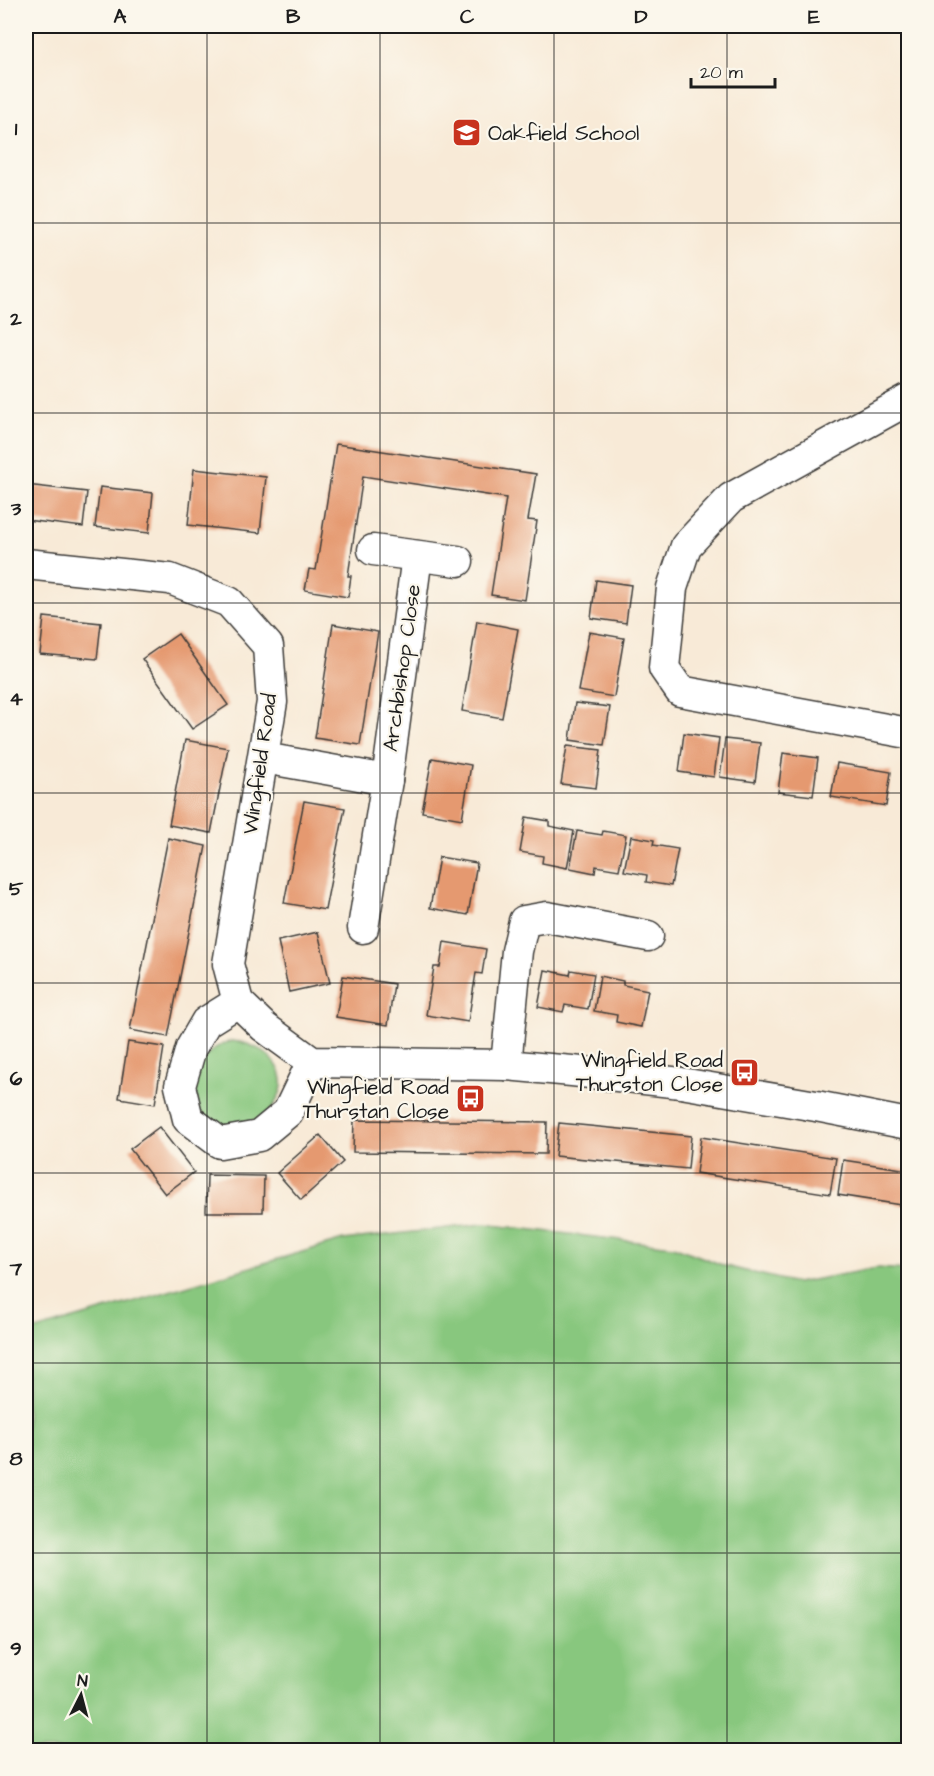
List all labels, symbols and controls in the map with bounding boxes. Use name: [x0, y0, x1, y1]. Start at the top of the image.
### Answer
text: A: [114, 3, 127, 31]
text: B: [286, 3, 301, 31]
text: C: [460, 3, 475, 31]
text: D: [635, 3, 648, 31]
text: E: [808, 3, 820, 31]
scale bar: [691, 51, 775, 89]
text: 20 m: [700, 60, 743, 85]
text: 1: [15, 115, 18, 143]
school or university icon: Oakfield School: [451, 117, 483, 149]
place label: Oakfield School: [488, 119, 639, 148]
text: 2: [9, 305, 22, 333]
text: 3: [10, 495, 22, 523]
street label: Archbishop Close: [376, 583, 429, 754]
text: 4: [9, 685, 23, 713]
street label: Wingfield Road: [236, 691, 286, 837]
text: 5: [9, 875, 24, 903]
place label: Wingfield Road Thurston Close: [576, 1046, 723, 1099]
bus stop icon: Wingfield Road Thurston Close: [728, 1056, 760, 1088]
text: 6: [10, 1065, 23, 1093]
place label: Wingfield Road Thurstan Close: [303, 1073, 449, 1126]
bus stop icon: Wingfield Road Thurstan Close: [454, 1083, 486, 1115]
text: 7: [9, 1255, 23, 1283]
text: 8: [10, 1445, 23, 1473]
text: 9: [10, 1635, 22, 1663]
north arrow: [51, 1665, 111, 1725]
text: N: [76, 1670, 89, 1693]

